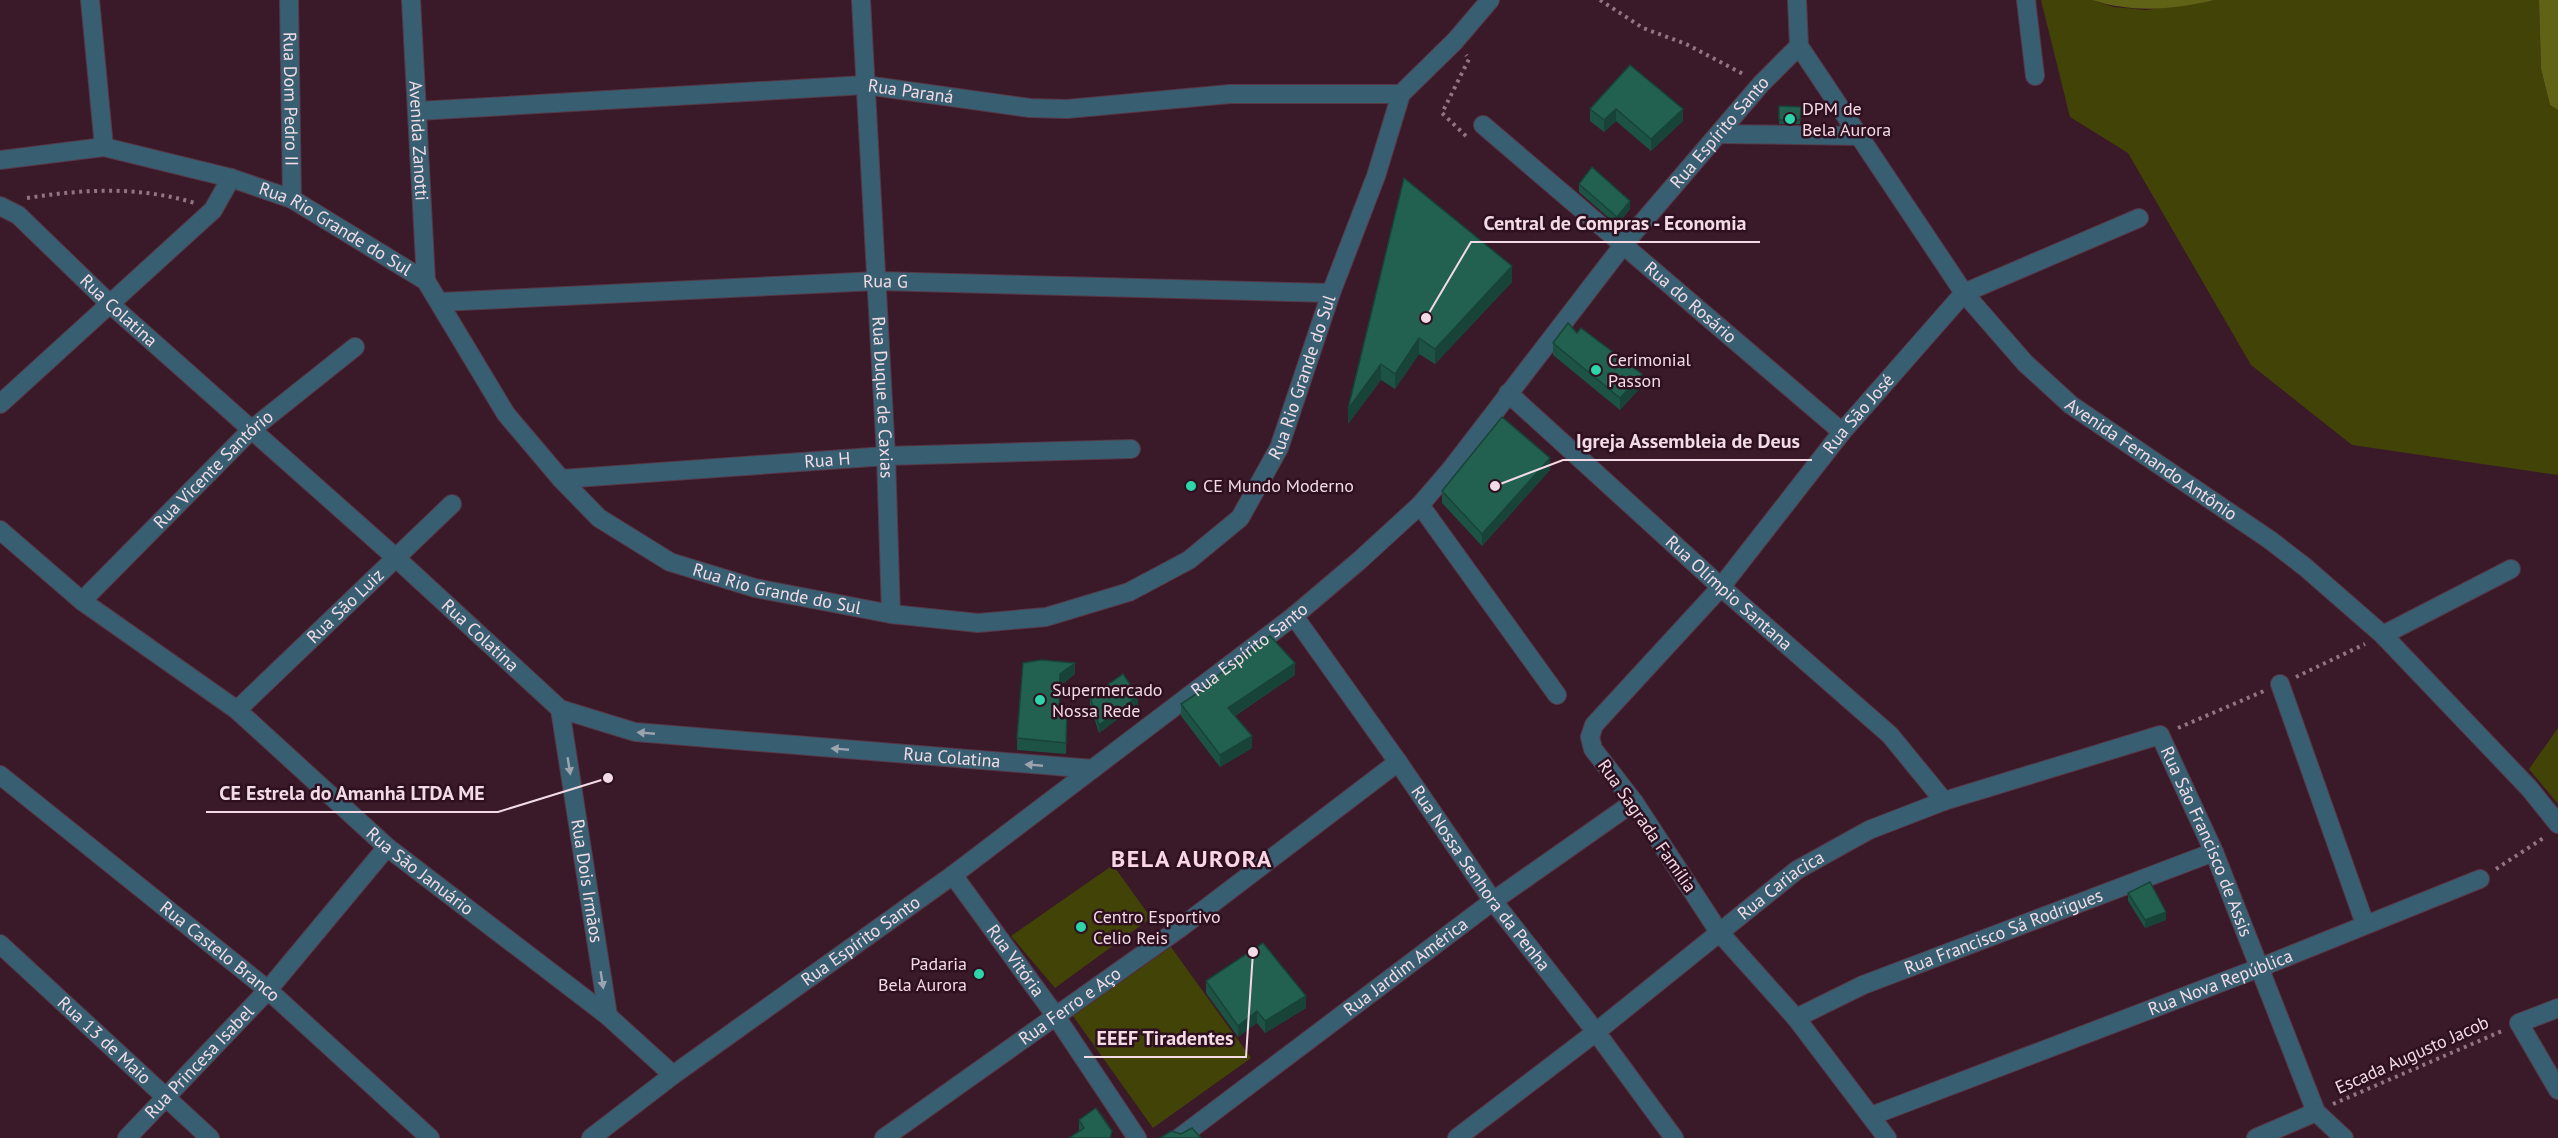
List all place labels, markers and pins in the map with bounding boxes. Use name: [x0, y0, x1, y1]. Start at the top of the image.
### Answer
place label: DPM de Bela Aurora: [1802, 97, 1891, 141]
marker: DPM de Bela Aurora: [1783, 112, 1797, 126]
callout: Central de Compras - Economia: [1471, 204, 1760, 242]
place label: Cerimonial Passon: [1608, 348, 1692, 392]
marker: Cerimonial Passon: [1589, 363, 1603, 377]
callout: Igreja Assembleia de Deus: [1563, 422, 1812, 460]
place label: CE Mundo Moderno: [1203, 474, 1354, 497]
marker: CE Mundo Moderno: [1184, 479, 1198, 493]
place label: Supermercado Nossa Rede: [1052, 678, 1163, 722]
marker: Supermercado Nossa Rede: [1033, 693, 1047, 707]
callout: CE Estrela do Amanhã LTDA ME: [206, 774, 498, 812]
place label: Centro Esportivo Celio Reis: [1093, 905, 1221, 949]
marker: Centro Esportivo Celio Reis: [1074, 920, 1088, 934]
place label: Padaria Bela Aurora: [878, 952, 967, 996]
marker: Padaria Bela Aurora: [972, 967, 986, 981]
callout: EEEF Tiradentes: [1084, 1019, 1246, 1057]

